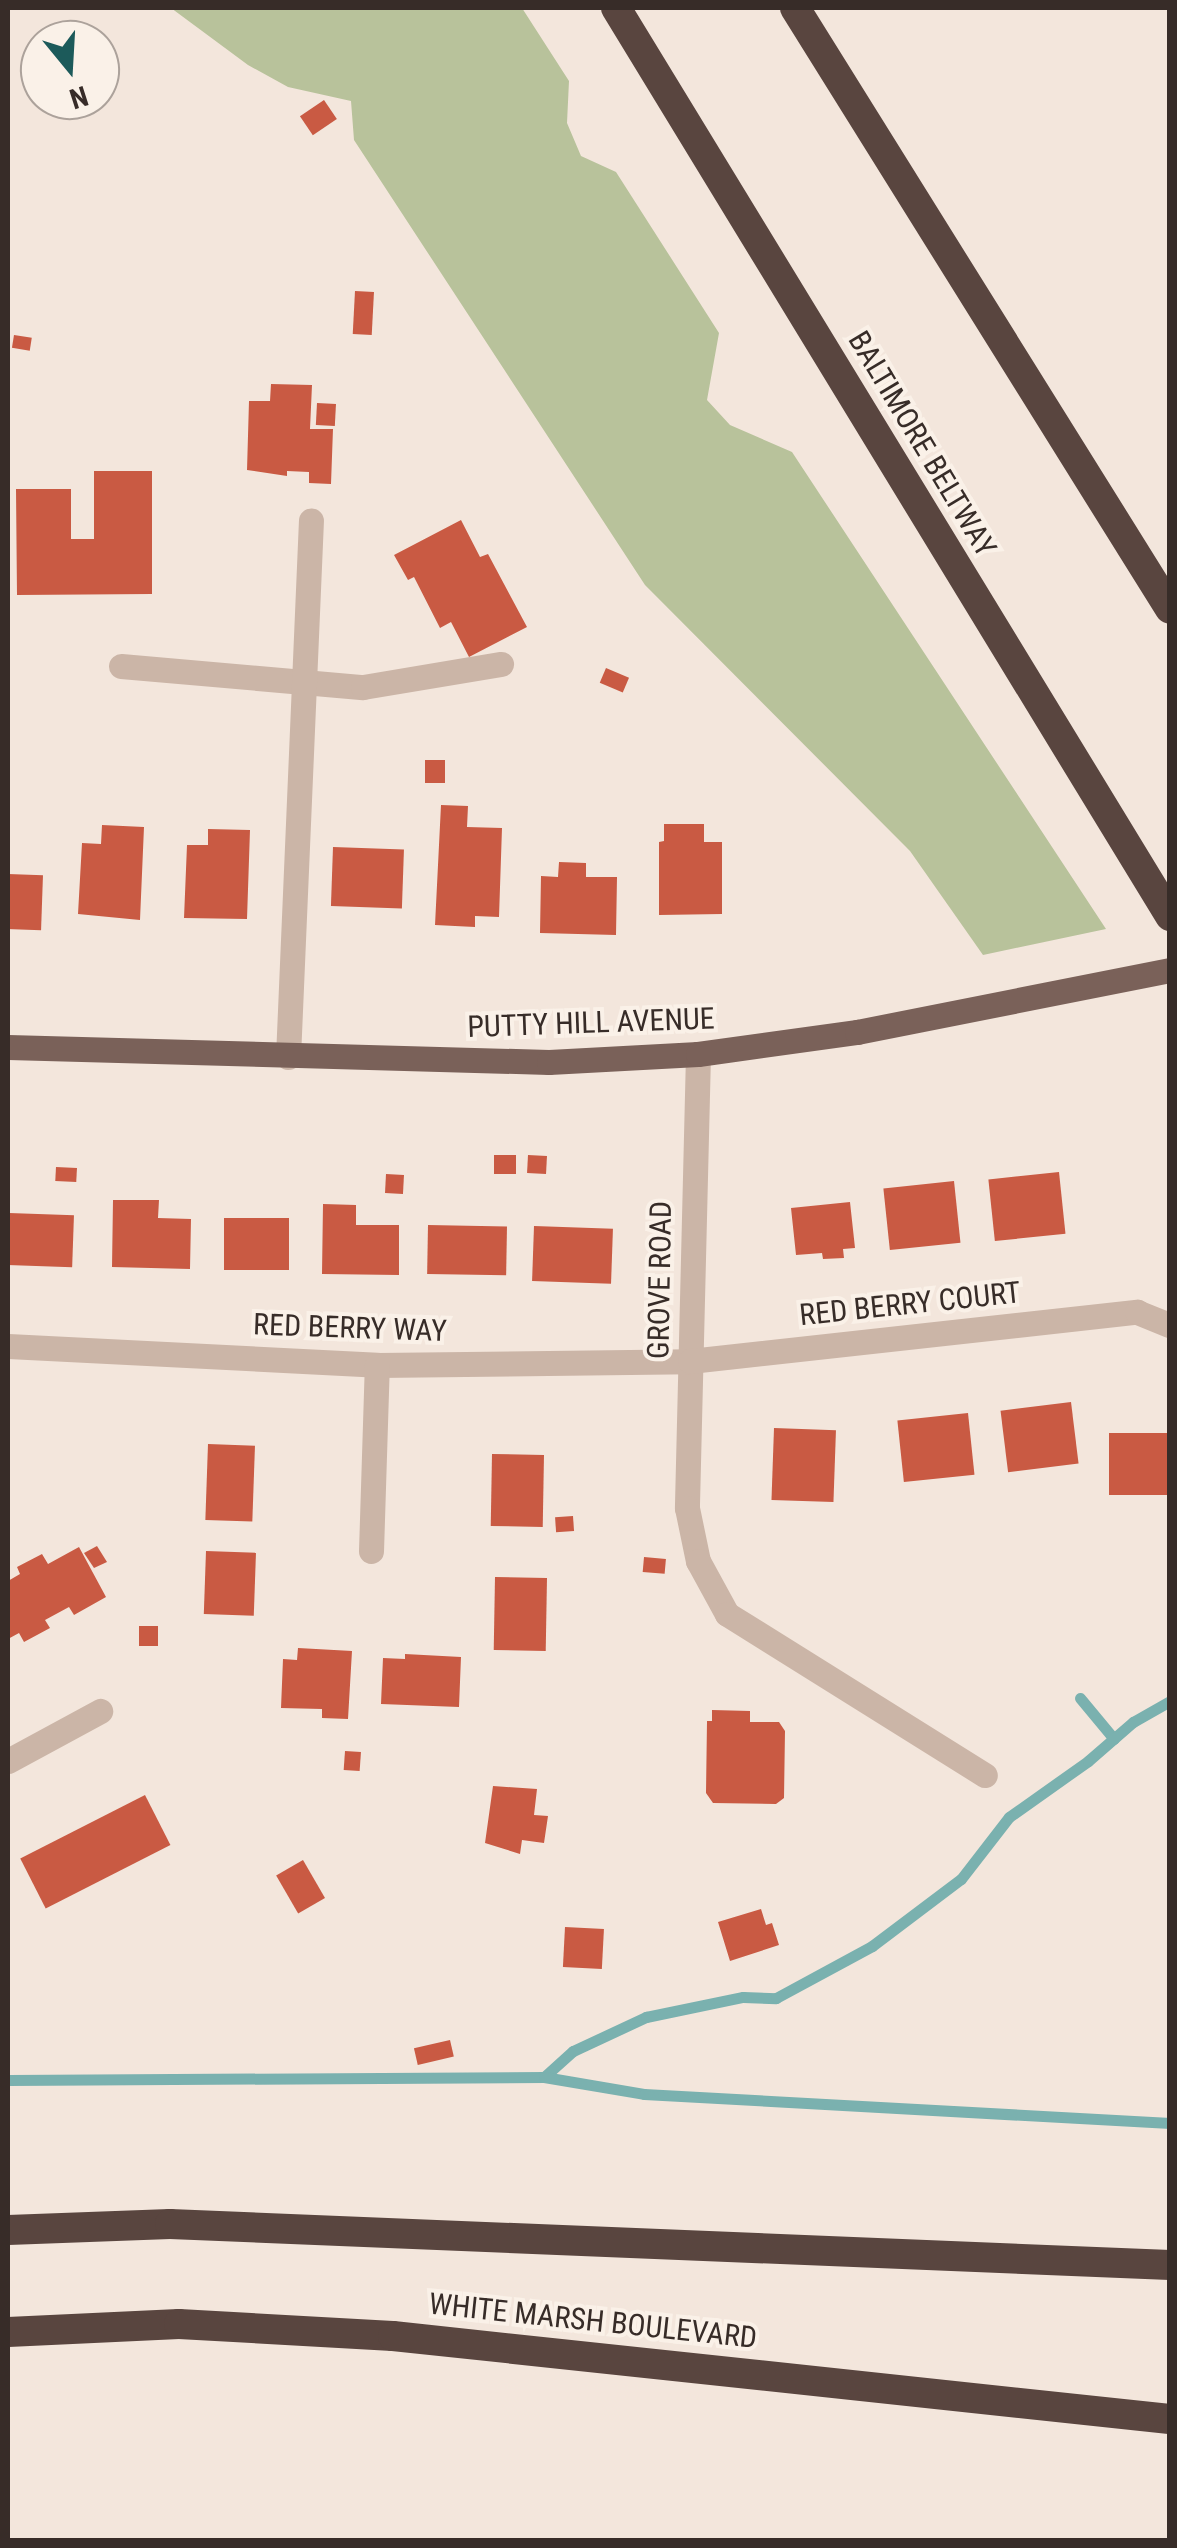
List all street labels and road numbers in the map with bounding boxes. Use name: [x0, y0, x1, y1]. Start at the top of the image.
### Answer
street label: BALTIMORE BELTWAY: [840, 325, 1004, 563]
street label: PUTTY HILL AVENUE: [467, 1001, 715, 1045]
street label: GROVE ROAD: [641, 1201, 679, 1359]
street label: RED BERRY COURT: [798, 1274, 1022, 1334]
street label: RED BERRY WAY: [253, 1307, 447, 1349]
street label: WHITE MARSH BOULEVARD: [427, 2286, 759, 2356]

